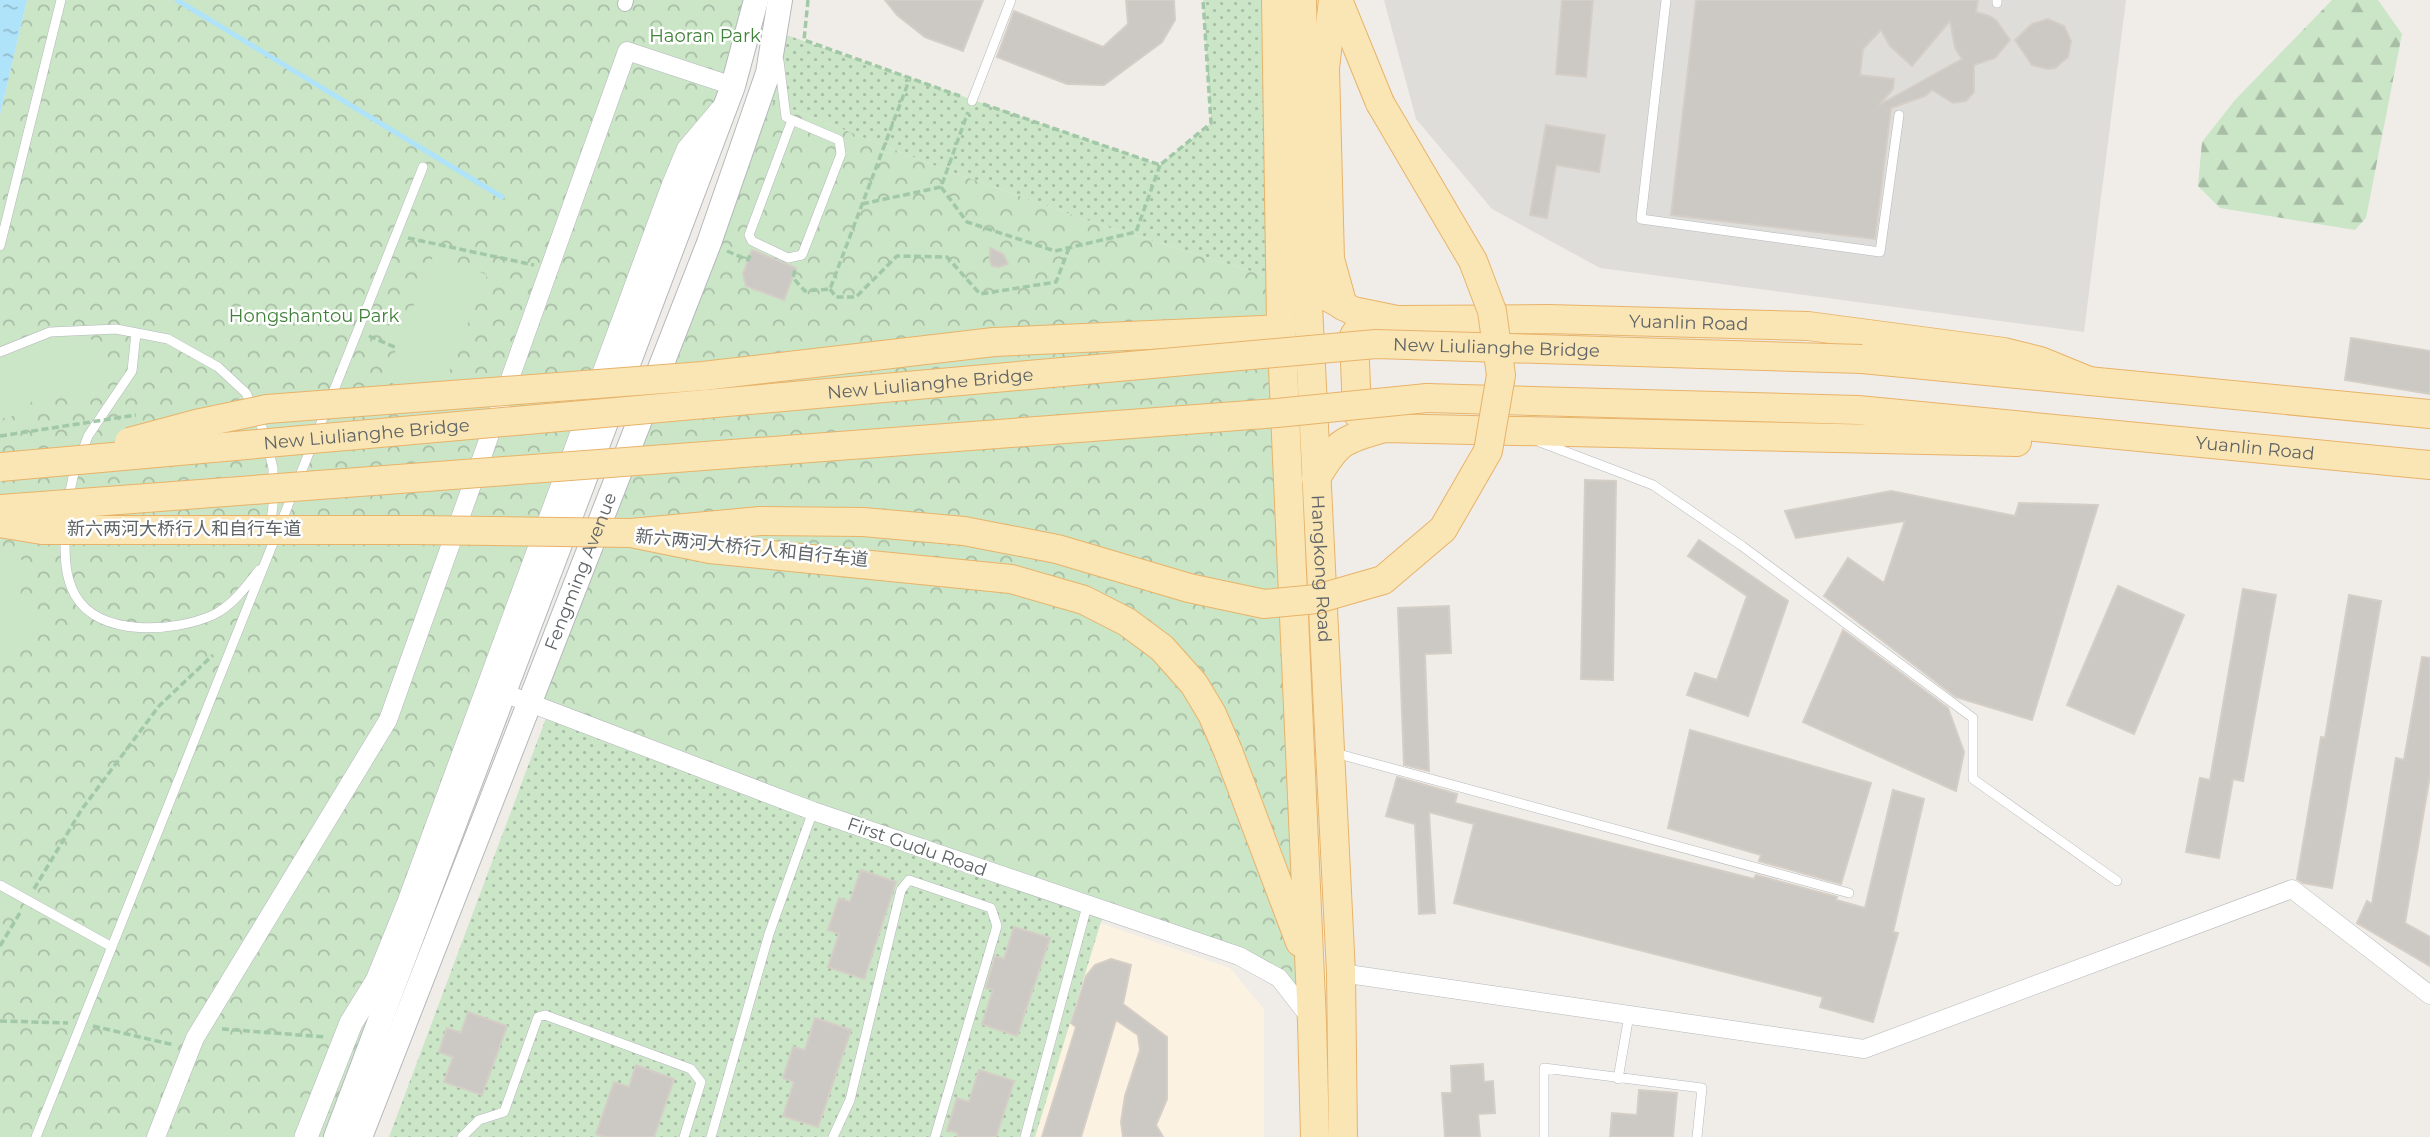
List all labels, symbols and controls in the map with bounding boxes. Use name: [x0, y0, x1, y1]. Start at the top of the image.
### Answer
park label: Haoran Park: [649, 25, 761, 47]
park label: Hongshantou Park: [229, 305, 399, 327]
street label: Yuanlin Road: [1629, 310, 1749, 335]
street label: New Liulianghe Bridge: [1393, 334, 1600, 362]
street label: New Liulianghe Bridge: [826, 364, 1034, 404]
street label: New Liulianghe Bridge: [262, 414, 471, 454]
street label: Yuanlin Road: [2195, 432, 2315, 465]
street label: Fengming Avenue: [540, 489, 622, 654]
street label: Hangkong Road: [1306, 494, 1336, 643]
street label: 新六两河大桥行人和自行车道: [67, 518, 301, 540]
street label: 新六两河大桥行人和自行车道: [634, 525, 870, 571]
street label: First Gudu Road: [844, 813, 990, 881]

